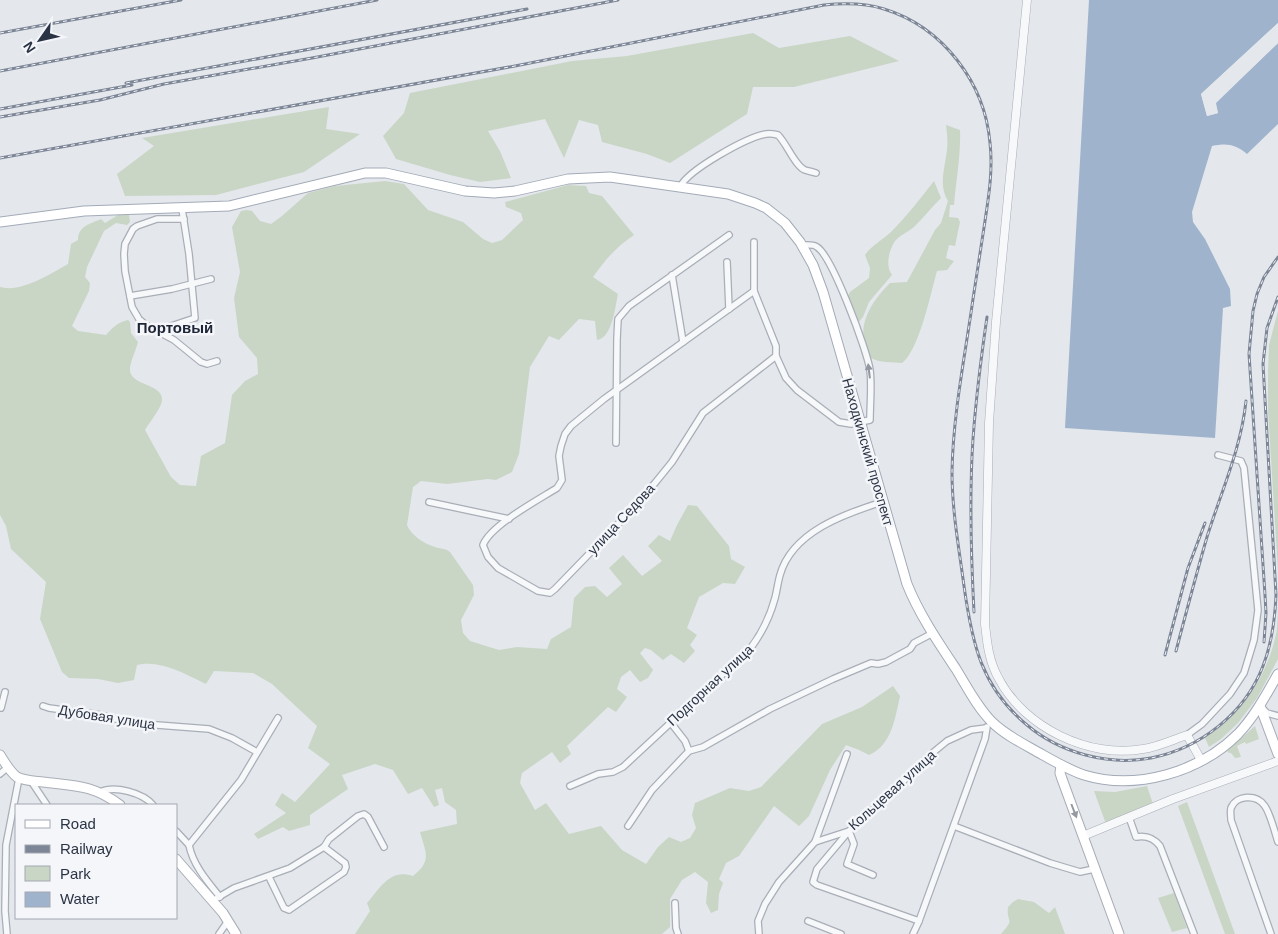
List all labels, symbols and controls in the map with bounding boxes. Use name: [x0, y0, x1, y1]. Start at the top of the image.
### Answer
north arrow: [15, 15, 65, 65]
text: N: [20, 39, 39, 56]
district label: Портовый: [137, 319, 213, 336]
one-way arrow: [865, 363, 873, 379]
street label: Находкинский проспект: [839, 376, 897, 528]
street label: улица Седова: [584, 480, 658, 558]
street label: Подгорная улица: [664, 641, 756, 729]
street label: Дубовая улица: [57, 701, 157, 733]
street label: Кольцевая улица: [845, 747, 939, 833]
legend: [15, 804, 178, 919]
one-way arrow: [1071, 804, 1078, 819]
text: Road: [60, 815, 96, 832]
text: Railway: [60, 840, 113, 857]
text: Park: [60, 865, 91, 882]
text: Water: [60, 890, 99, 907]

